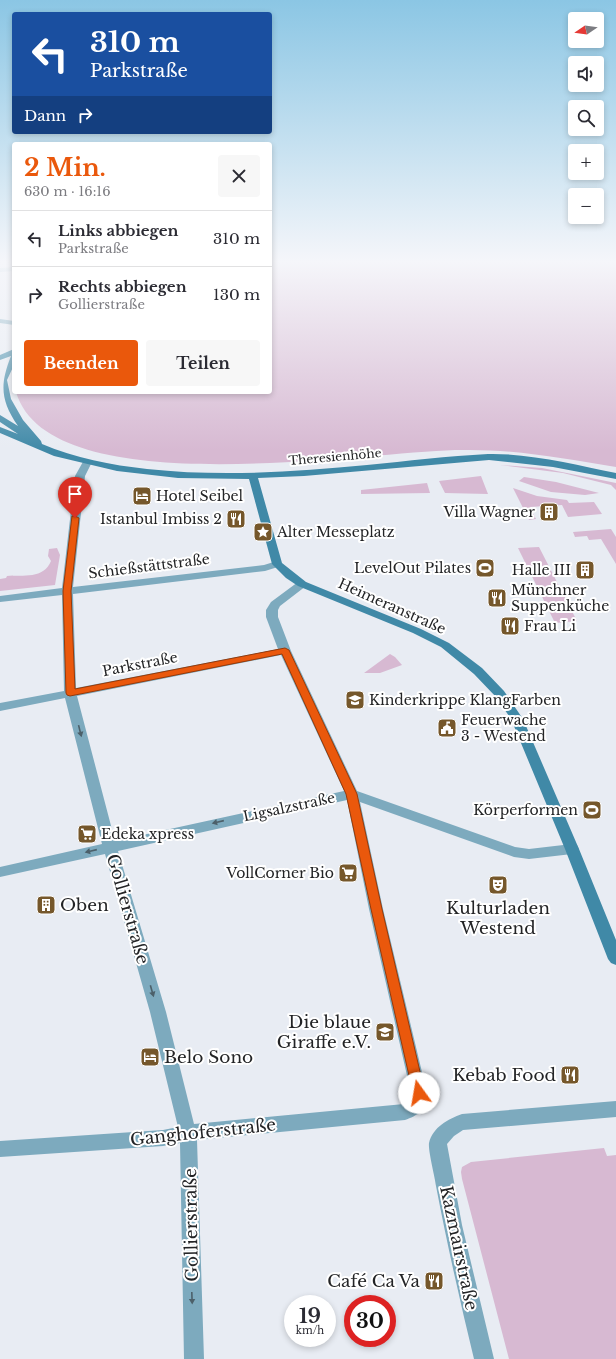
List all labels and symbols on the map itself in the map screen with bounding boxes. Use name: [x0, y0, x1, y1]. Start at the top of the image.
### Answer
north arrow: [568, 12, 604, 48]
street label: Theresienhöhe: [288, 445, 382, 468]
pin: [58, 477, 92, 518]
hotel icon: Hotel Seibel: [131, 485, 153, 507]
place label: Hotel Seibel: [156, 487, 244, 505]
building icon: Villa Wagner: [538, 501, 560, 523]
place label: Villa Wagner: [442, 503, 535, 521]
restaurant icon: Istanbul Imbiss 2: [225, 508, 247, 530]
place label: Istanbul Imbiss 2: [100, 510, 222, 528]
place icon: Alter Messeplatz: [252, 521, 274, 543]
place label: Alter Messeplatz: [276, 523, 395, 541]
street label: Schießstättstraße: [87, 550, 211, 582]
sports icon: LevelOut Pilates: [474, 557, 496, 579]
place label: LevelOut Pilates: [354, 559, 471, 577]
building icon: Halle III: [574, 559, 596, 581]
place label: Halle III: [512, 561, 571, 579]
street label: Heimeranstraße: [335, 574, 449, 638]
place label: Münchner Suppenküche: [511, 581, 609, 615]
restaurant icon: Münchner Suppenküche: [486, 587, 508, 609]
restaurant icon: Frau Li: [499, 615, 521, 637]
place label: Frau Li: [524, 617, 576, 635]
street label: Parkstraße: [101, 648, 179, 680]
school or university icon: Kinderkrippe KlangFarben: [344, 689, 366, 711]
place label: Kinderkrippe KlangFarben: [369, 691, 561, 709]
place label: Feuerwache 3 - Westend: [461, 711, 547, 745]
public building icon: Feuerwache 3 - Westend: [436, 717, 458, 739]
one-way arrow: [77, 725, 83, 737]
street label: Ligsalzstraße: [241, 788, 337, 826]
sports icon: Körperformen: [581, 799, 603, 821]
place label: Körperformen: [473, 801, 578, 819]
one-way arrow: [211, 820, 224, 826]
supermarket icon: Edeka xpress: [76, 823, 98, 845]
place label: Edeka xpress: [101, 825, 194, 843]
one-way arrow: [85, 848, 97, 854]
street label: Gollierstraße: [102, 852, 153, 967]
supermarket icon: VollCorner Bio: [337, 862, 359, 884]
place label: VollCorner Bio: [225, 864, 334, 882]
theatre icon: Kulturladen Westend: [487, 874, 509, 896]
building icon: Oben: [35, 894, 57, 916]
place label: Oben: [60, 895, 109, 916]
place label: Kulturladen Westend: [446, 898, 550, 939]
one-way arrow: [149, 985, 155, 997]
place label: Die blaue Giraffe e.V.: [277, 1012, 371, 1053]
school or university icon: Die blaue Giraffe e.V.: [374, 1021, 396, 1043]
hotel icon: Belo Sono: [139, 1046, 161, 1068]
place label: Belo Sono: [164, 1047, 253, 1068]
restaurant icon: Kebab Food: [559, 1064, 581, 1086]
place label: Kebab Food: [452, 1065, 557, 1086]
position arrow: [398, 1072, 440, 1114]
street label: Ganghoferstraße: [129, 1114, 277, 1151]
street label: Gollierstraße: [180, 1168, 203, 1282]
street label: Kazmairstraße: [435, 1184, 482, 1312]
restaurant icon: Café Ca Va: [423, 1270, 445, 1292]
place label: Café Ca Va: [327, 1271, 421, 1292]
one-way arrow: [189, 1292, 195, 1305]
speed limit sign: 30: [344, 1295, 396, 1347]

